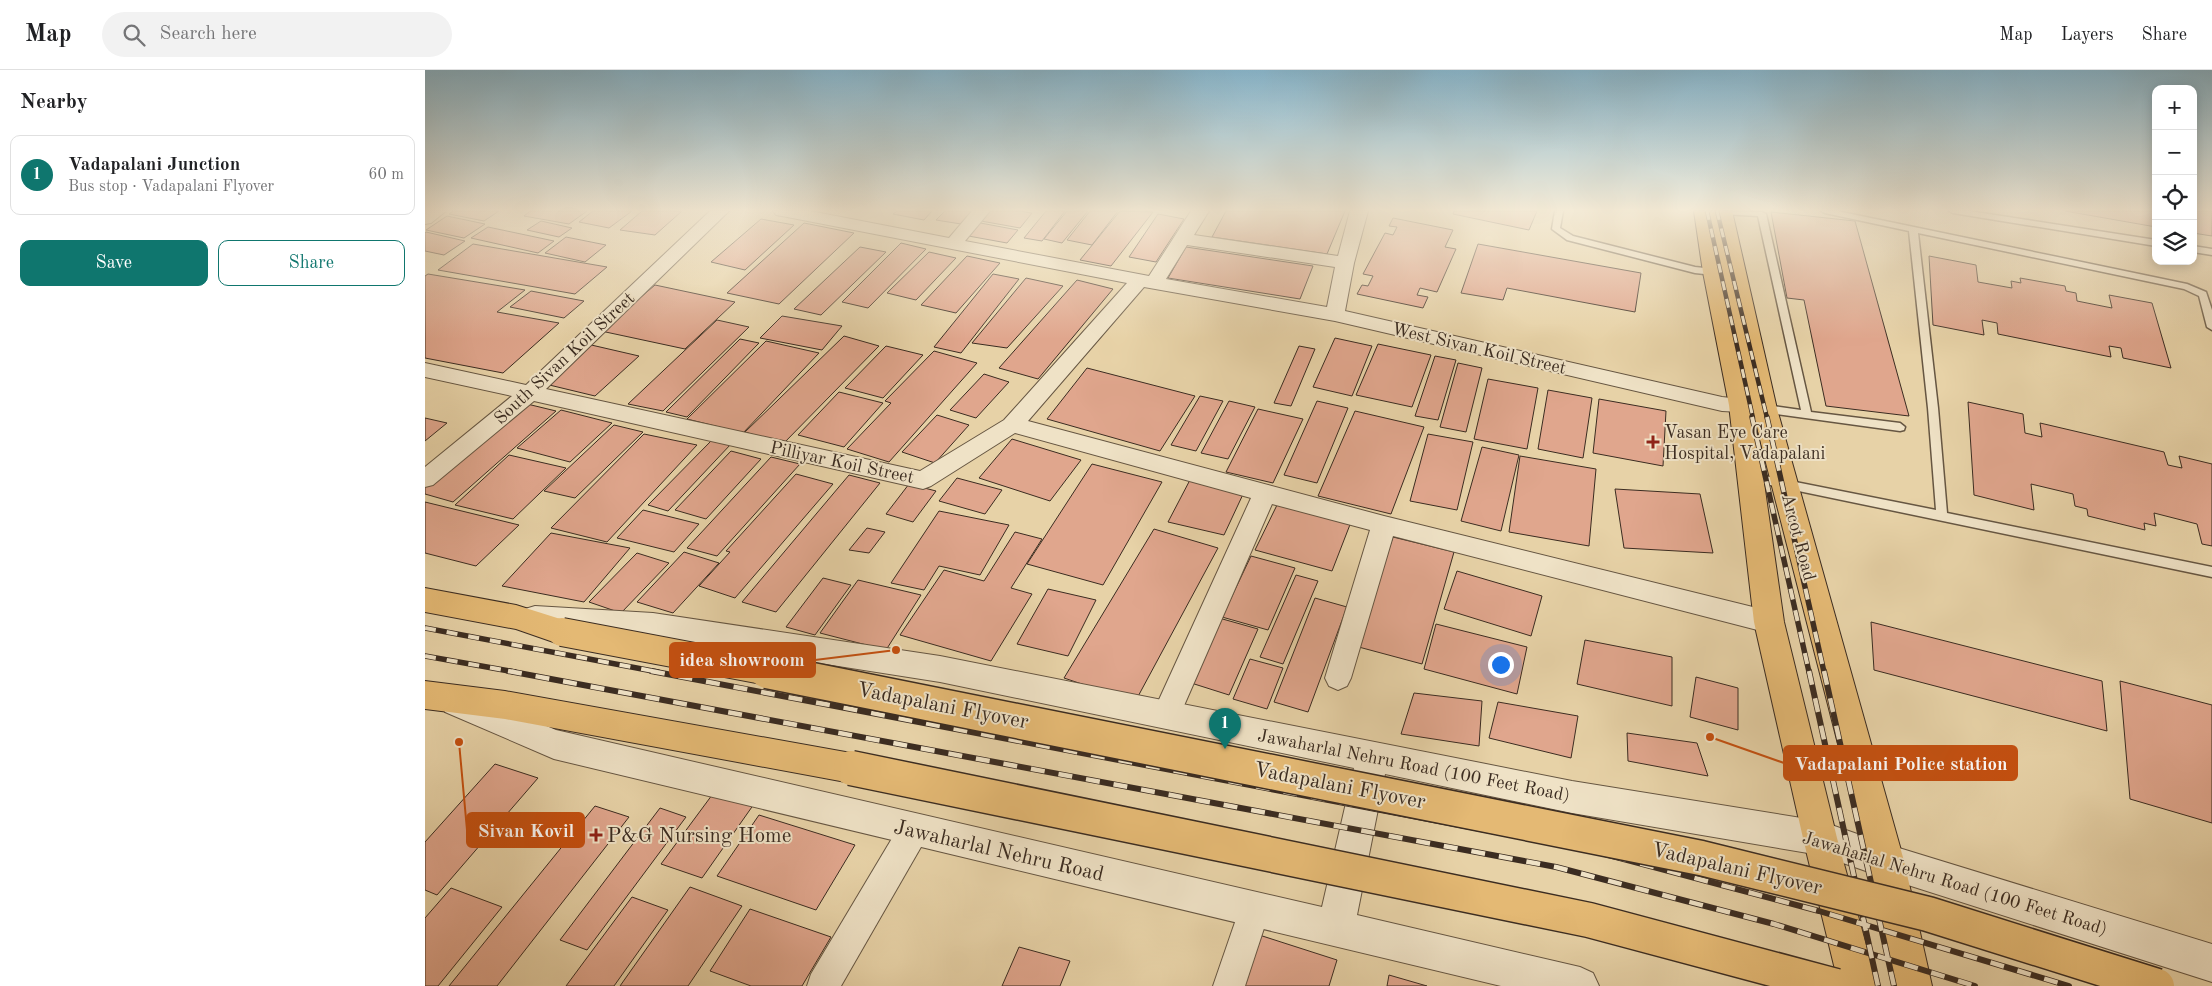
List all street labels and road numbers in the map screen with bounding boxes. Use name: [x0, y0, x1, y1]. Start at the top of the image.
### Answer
street label: South Sivan Koil Street: [491, 289, 638, 428]
street label: West Sivan Koil Street: [1390, 320, 1568, 378]
street label: Pilliyar Koil Street: [768, 439, 916, 487]
street label: Arcot Road: [1778, 492, 1818, 583]
street label: Vadapalani Flyover: [855, 680, 1031, 733]
street label: Jawaharlal Nehru Road (100 Feet Road): [1256, 726, 1572, 805]
street label: Vadapalani Flyover: [1252, 760, 1428, 813]
street label: Jawaharlal Nehru Road: [892, 817, 1106, 886]
street label: Jawaharlal Nehru Road (100 Feet Road): [1800, 828, 2110, 939]
street label: Vadapalani Flyover: [1649, 840, 1824, 899]

